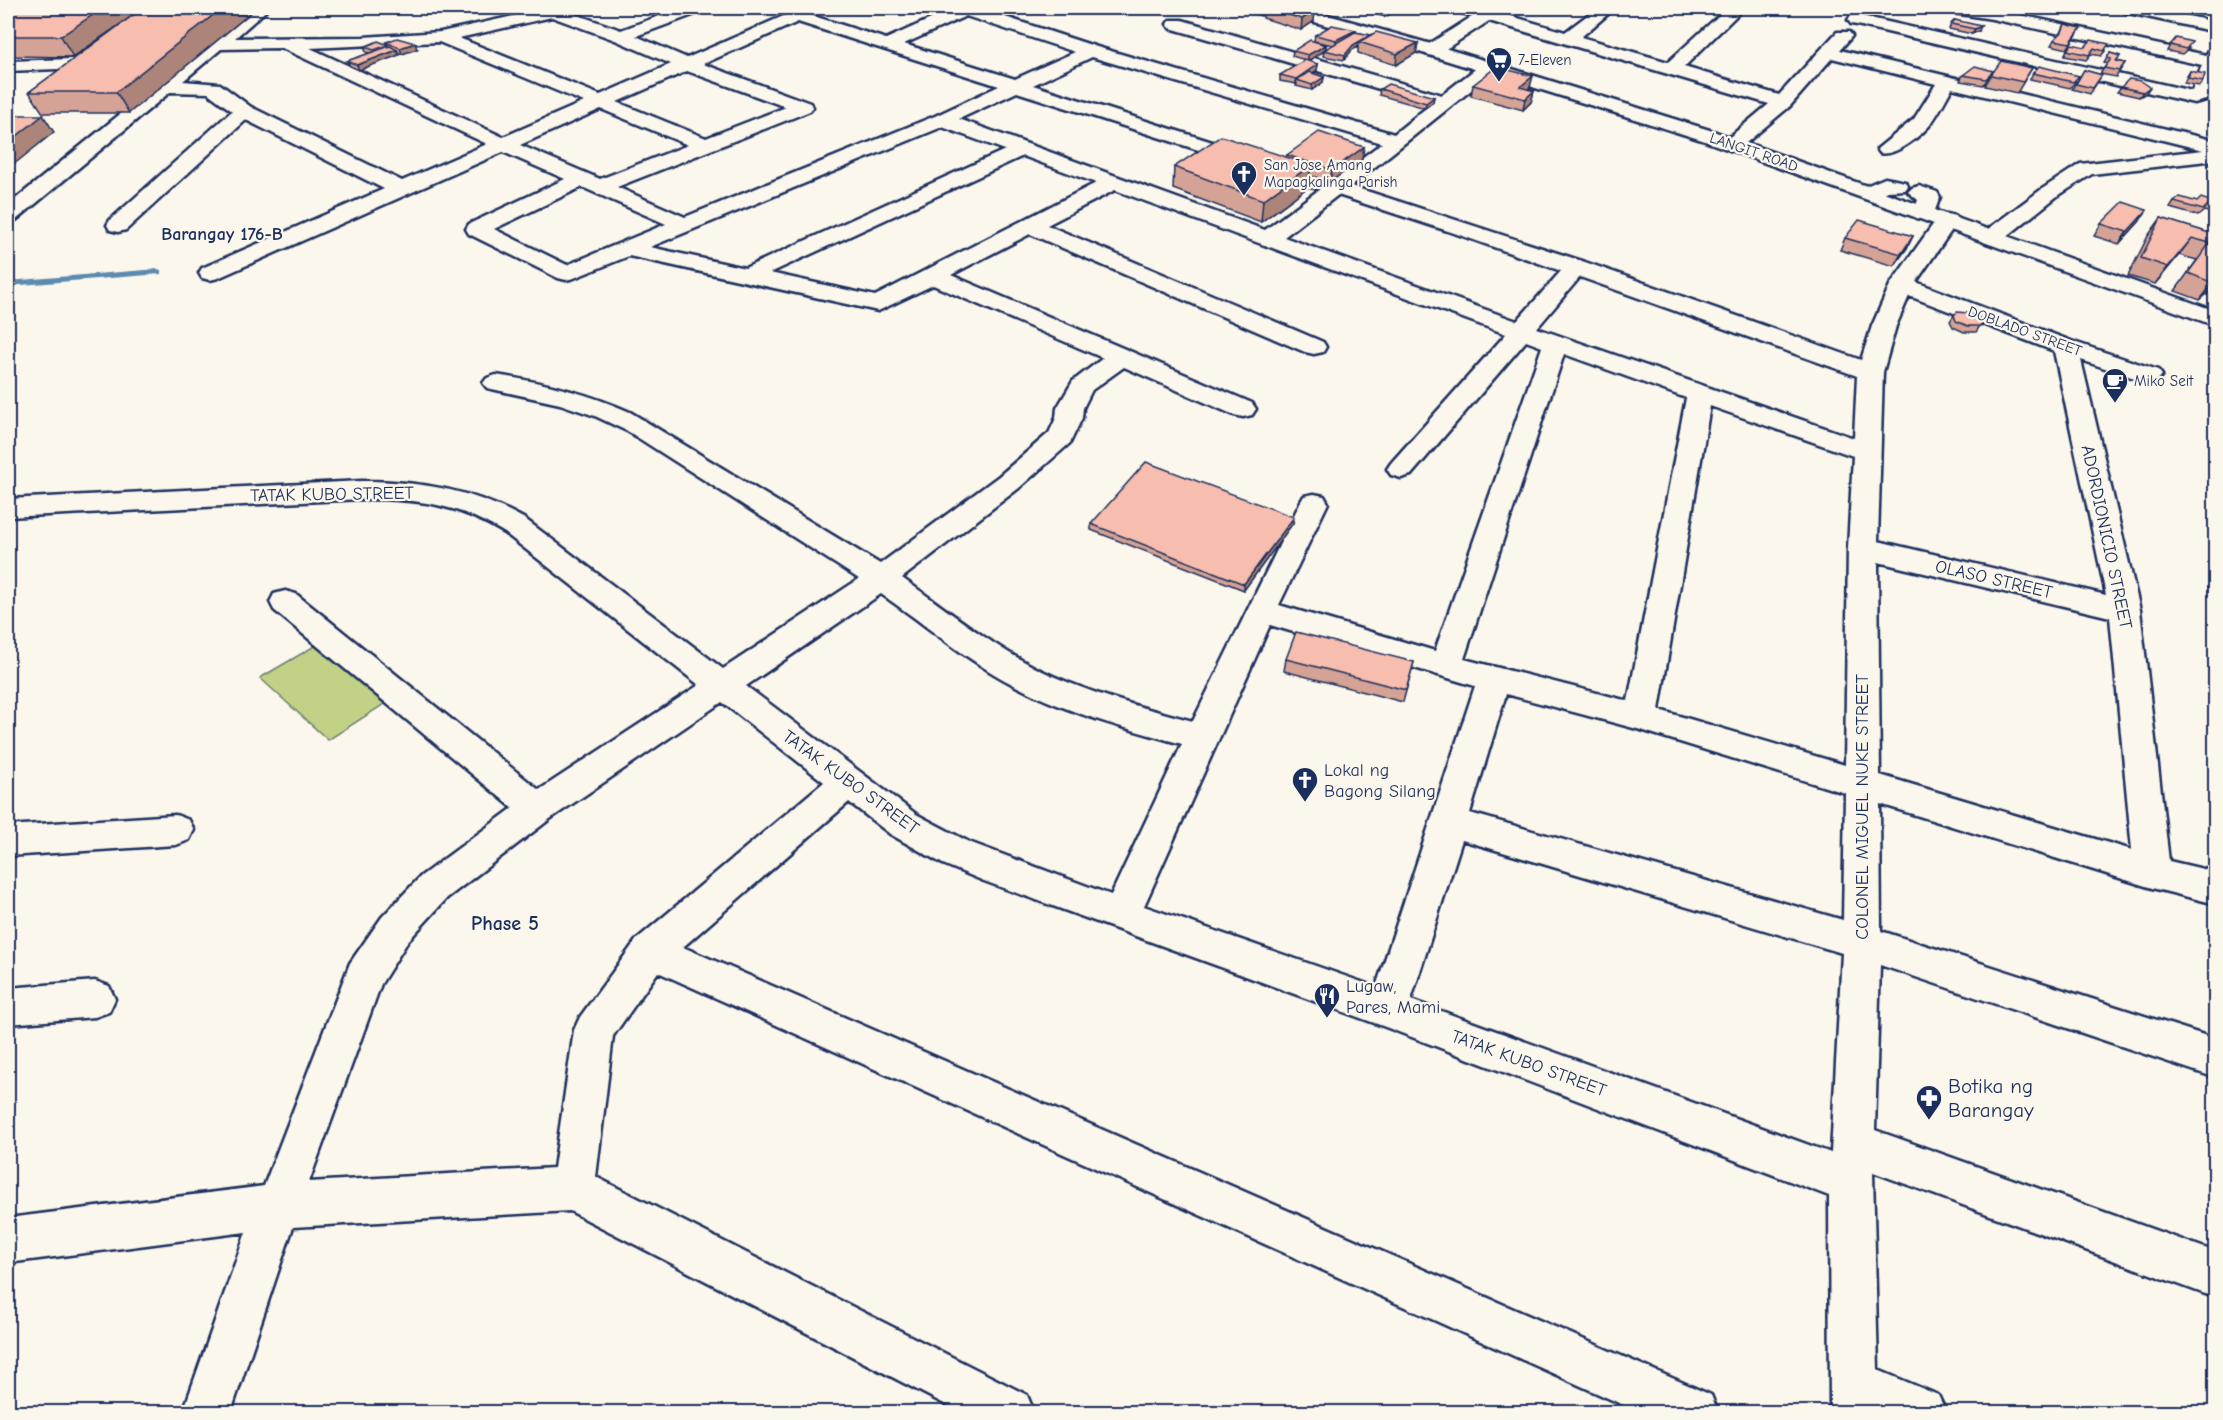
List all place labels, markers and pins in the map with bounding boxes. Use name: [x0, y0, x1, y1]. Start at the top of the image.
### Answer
supermarket icon: 7-Eleven: [1484, 45, 1514, 83]
place label: 7-Eleven: [1518, 51, 1572, 69]
place label: San Jose Amang Mapagkalinga Parish: [1264, 156, 1398, 191]
church icon: San Jose Amang Mapagkalinga Parish: [1229, 159, 1259, 197]
cafe icon: Miko Seit: [2100, 366, 2130, 404]
place label: Miko Seit: [2134, 372, 2194, 390]
place label: Lokal ng Bagong Silang: [1324, 760, 1436, 802]
church icon: Lokal ng Bagong Silang: [1290, 765, 1320, 803]
place label: Lugaw, Pares, Mami: [1346, 976, 1440, 1018]
restaurant icon: Lugaw, Pares, Mami: [1312, 981, 1342, 1019]
place label: Botika ng Barangay: [1948, 1074, 2034, 1122]
pharmacy icon: Botika ng Barangay: [1914, 1083, 1944, 1121]

